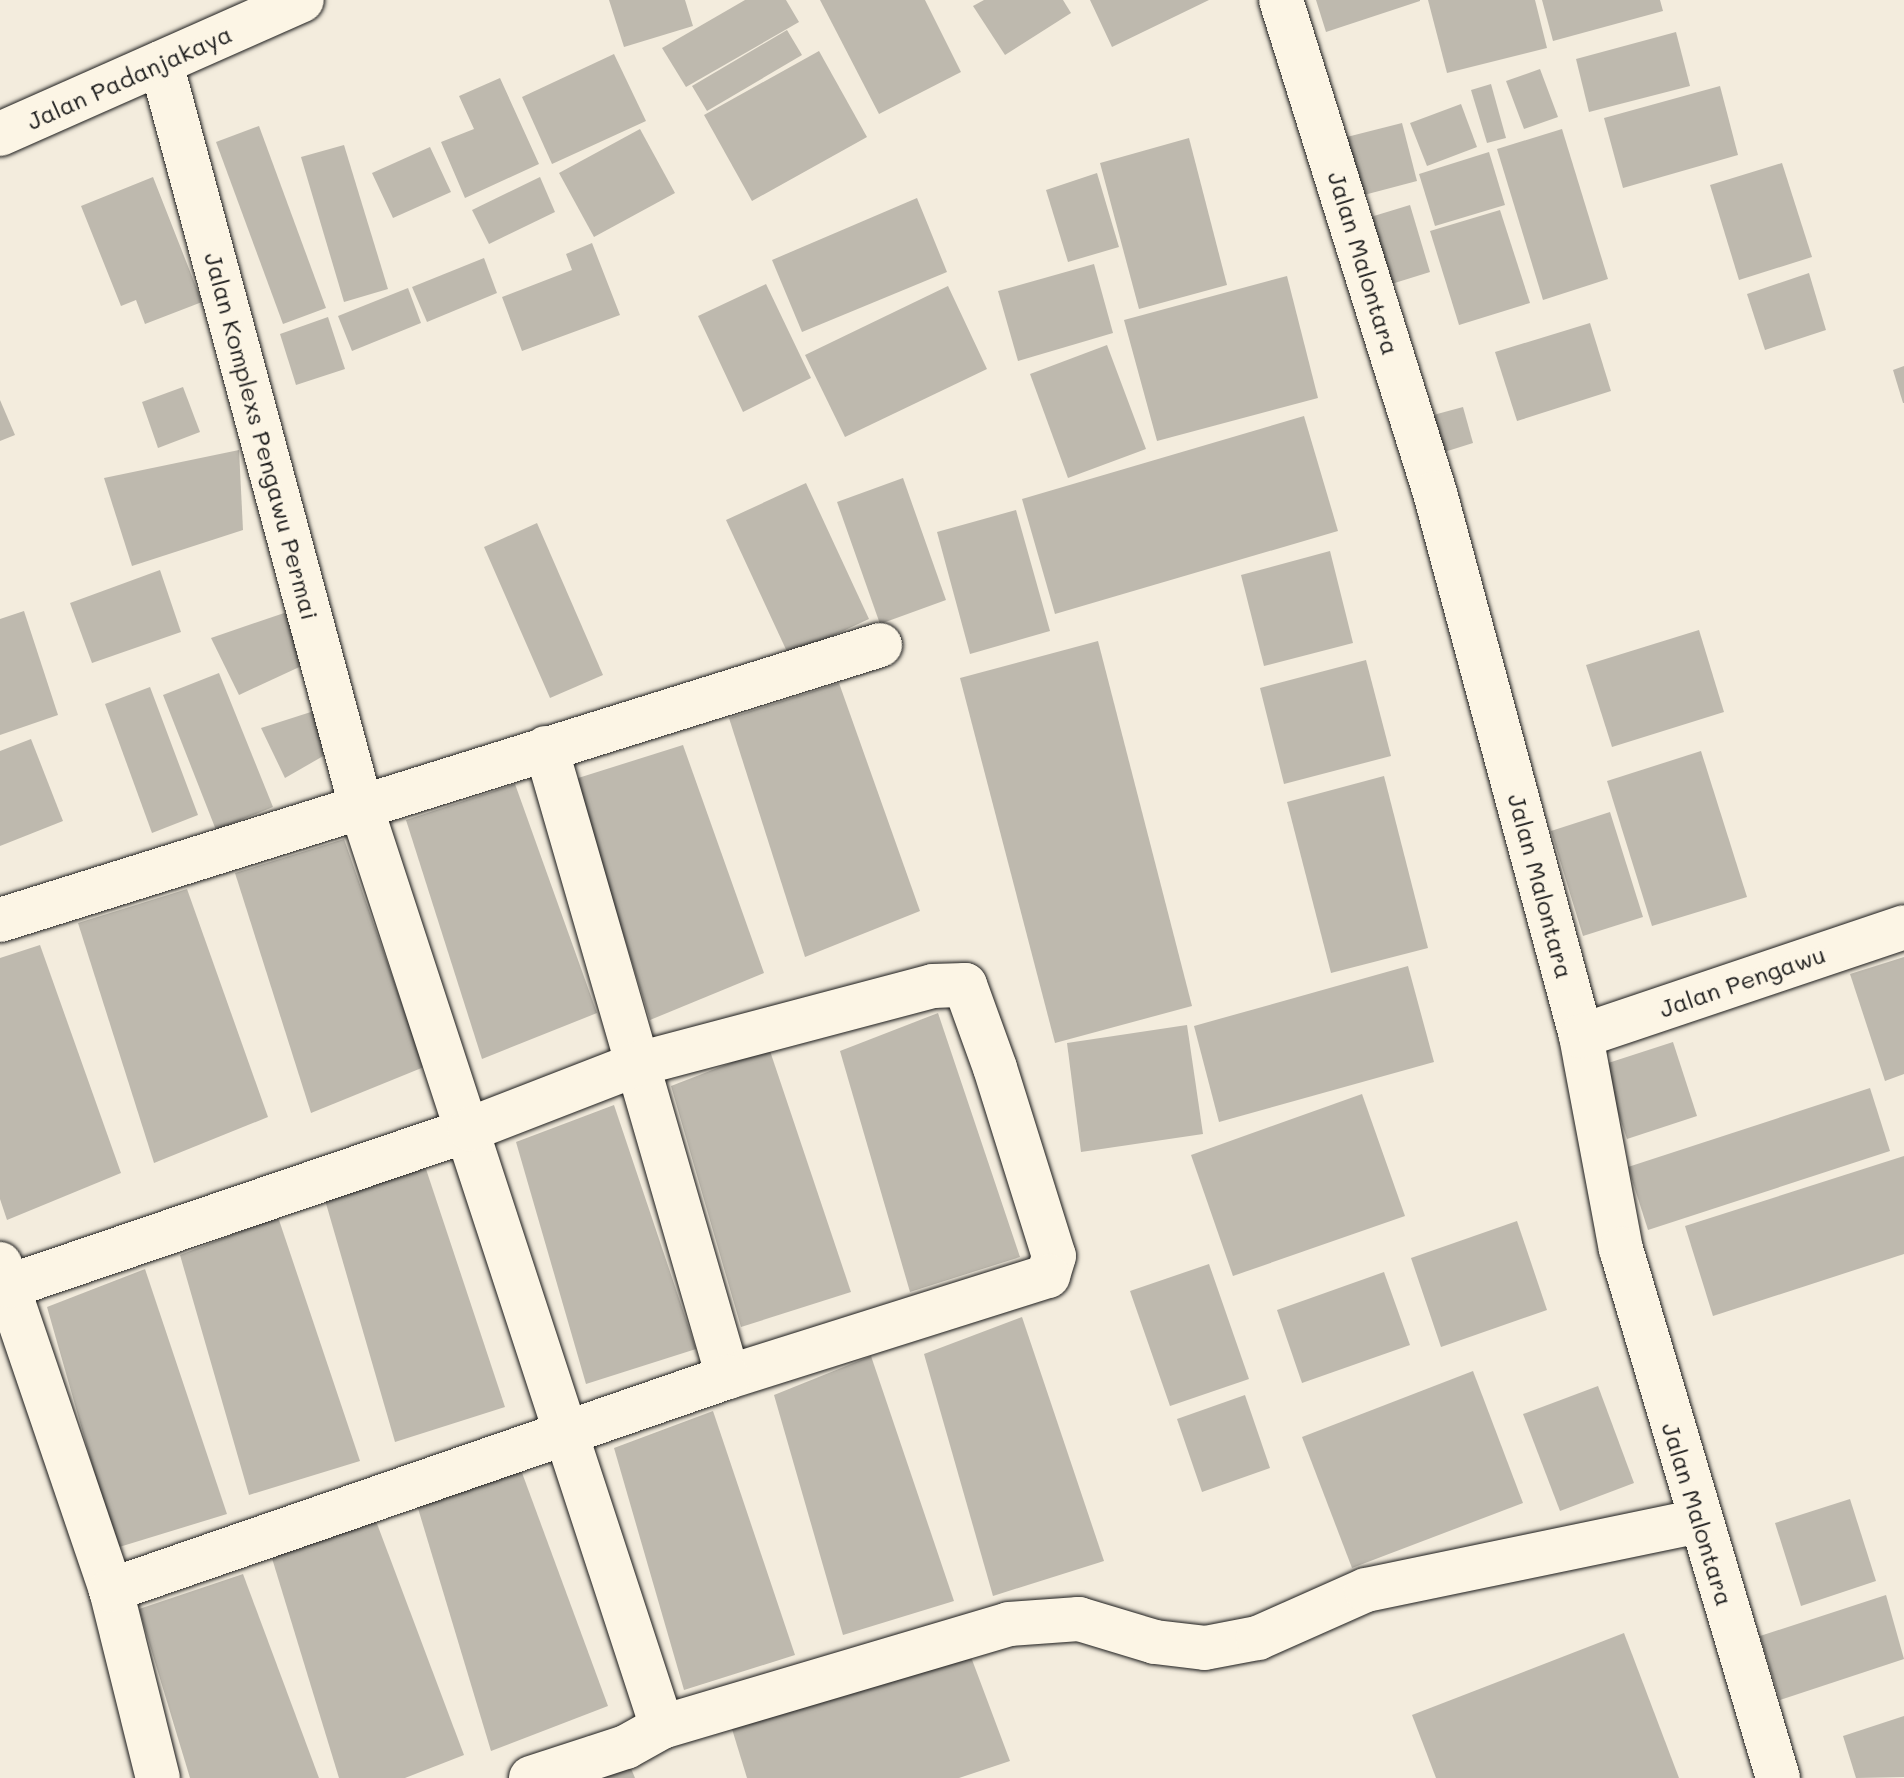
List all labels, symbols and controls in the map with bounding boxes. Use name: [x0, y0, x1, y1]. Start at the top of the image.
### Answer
street label: Jalan Padanjakaya: [22, 19, 236, 135]
street label: Jalan Malontara: [1322, 168, 1406, 358]
street label: Jalan Komplexs Pengawu Permai: [199, 249, 325, 623]
street label: Jalan Malontara: [1502, 790, 1580, 982]
street label: Jalan Pengawu: [1655, 939, 1829, 1023]
street label: Jalan Malontara: [1656, 1419, 1740, 1609]

